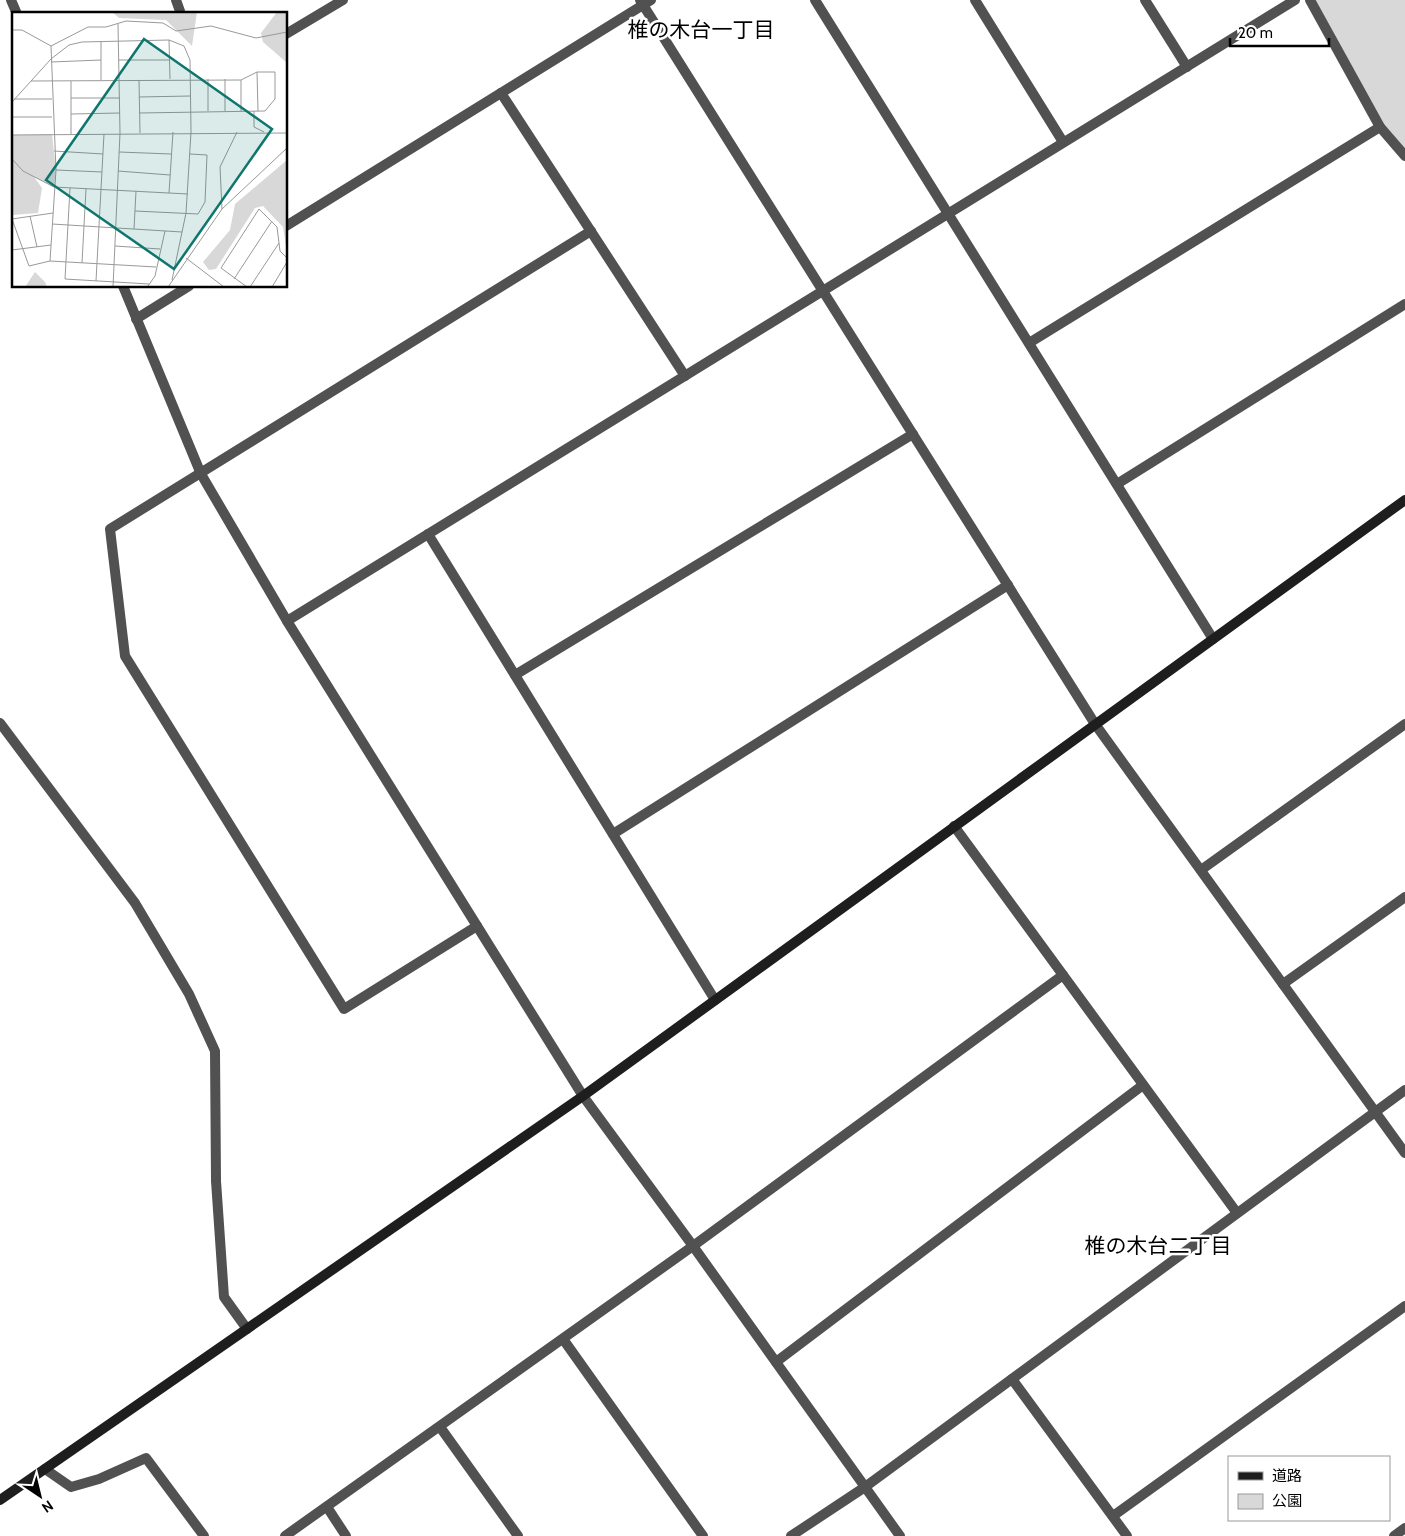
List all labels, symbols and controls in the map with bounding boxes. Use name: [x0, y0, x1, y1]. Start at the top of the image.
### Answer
inset map: [12, 12, 288, 288]
scale bar: [1230, 15, 1329, 47]
district label: 椎の木台一丁目: [628, 17, 775, 42]
text: 20 m: [1238, 24, 1273, 42]
district label: 椎の木台二丁目: [1085, 1233, 1232, 1258]
legend: [1228, 1456, 1390, 1521]
text: 道路: [1272, 1467, 1302, 1485]
north arrow: [15, 1471, 65, 1521]
text: 公園: [1272, 1492, 1302, 1510]
text: N: [38, 1496, 57, 1517]

